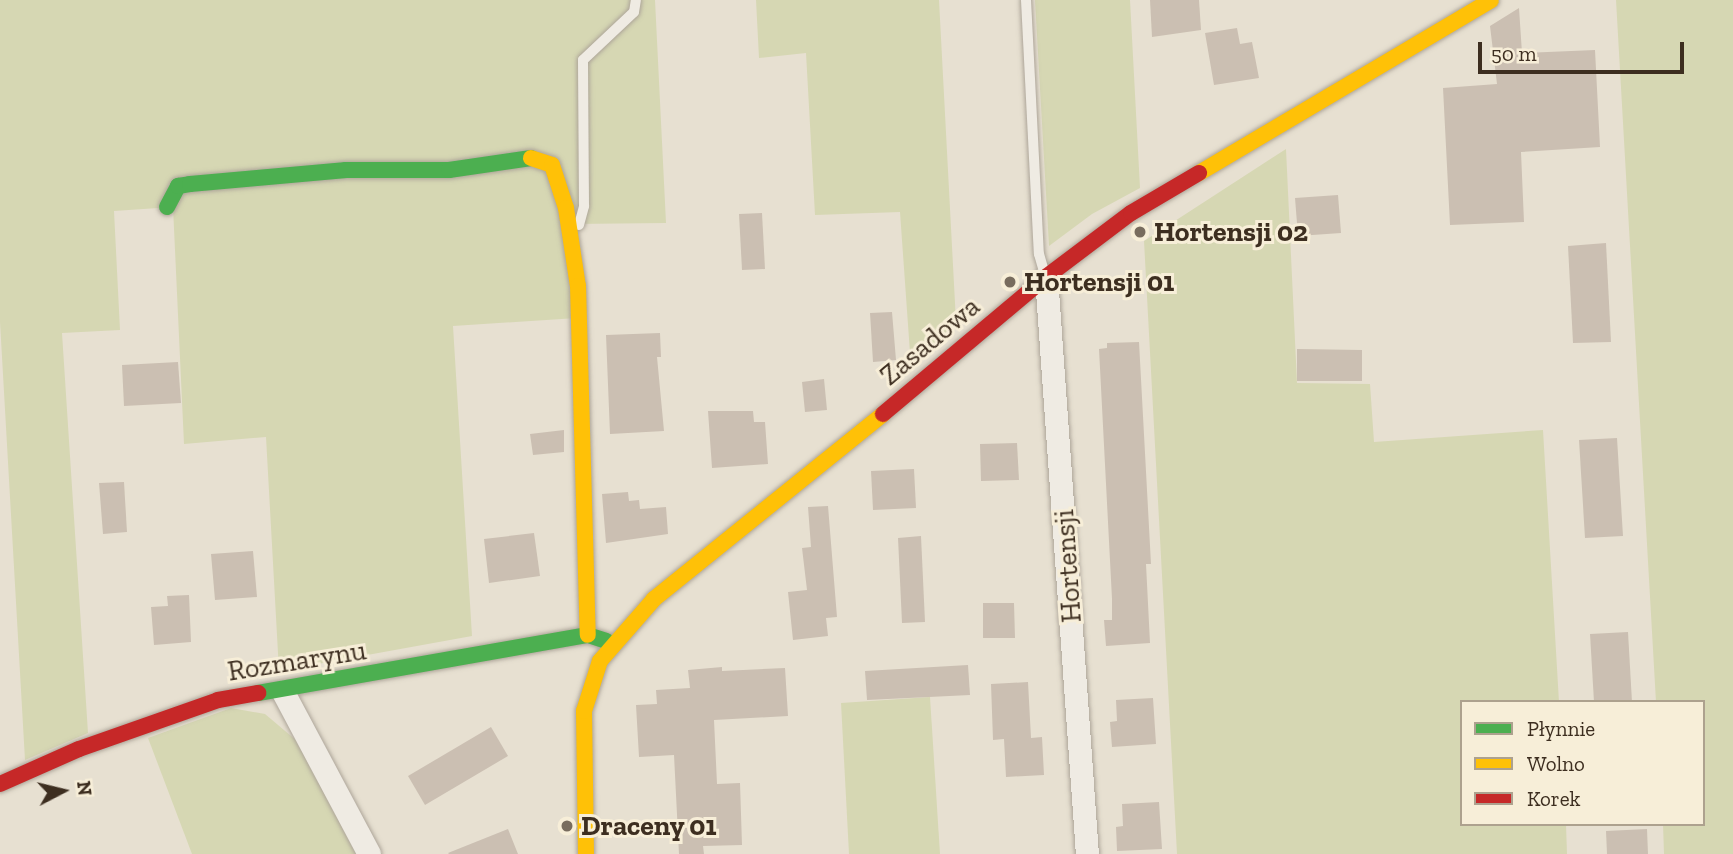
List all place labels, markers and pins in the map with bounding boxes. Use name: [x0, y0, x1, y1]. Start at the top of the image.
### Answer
place label: Hortensji 02: [1154, 215, 1308, 249]
marker: Hortensji 02: [1132, 224, 1148, 240]
place label: Hortensji 01: [1024, 265, 1174, 299]
marker: Hortensji 01: [1002, 274, 1018, 290]
place label: Draceny 01: [581, 809, 717, 843]
marker: Draceny 01: [559, 818, 575, 834]

